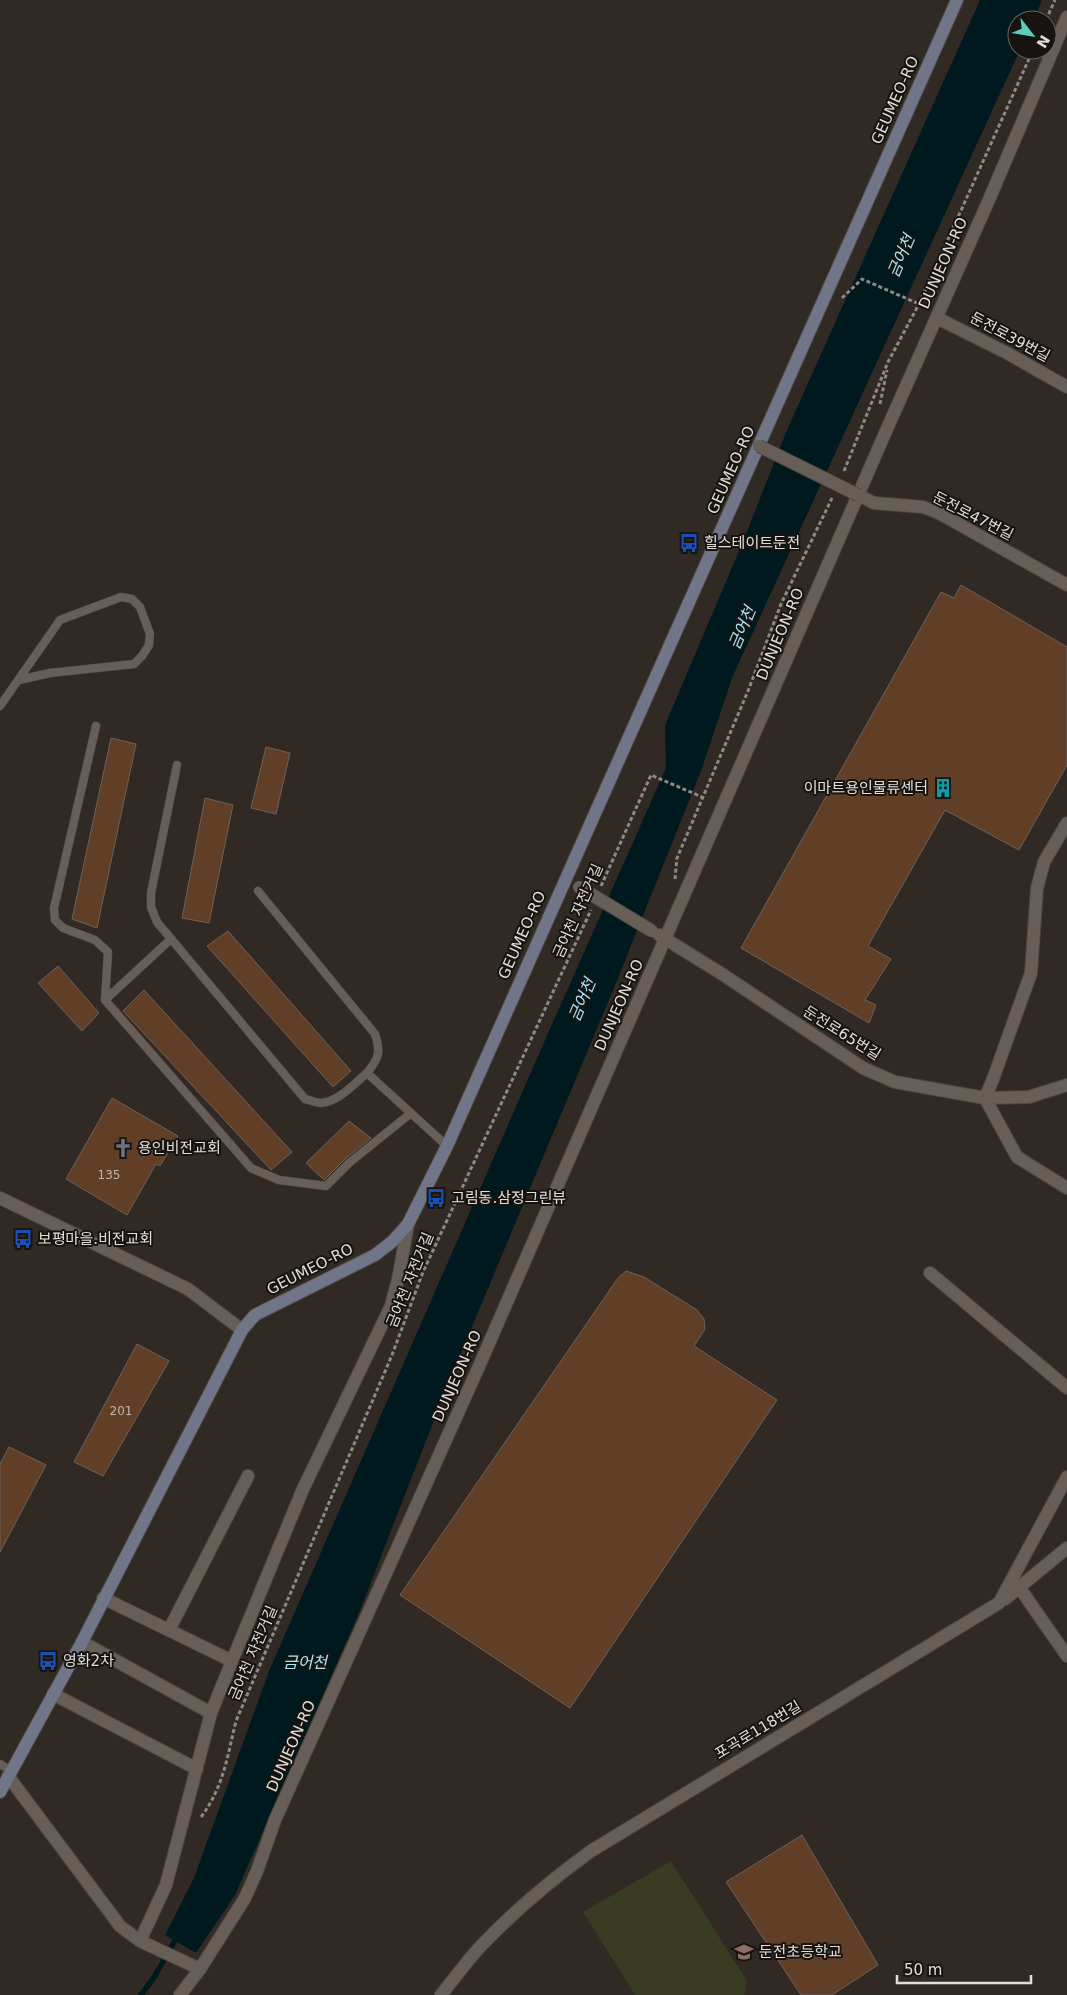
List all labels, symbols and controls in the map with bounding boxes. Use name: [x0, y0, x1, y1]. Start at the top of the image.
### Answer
north arrow: [1007, 10, 1057, 60]
text: N: [1033, 33, 1053, 51]
street label: GEUMEO-RO: [868, 53, 922, 147]
street label: DUNJEON-RO: [915, 214, 971, 312]
water label: 금어천: [884, 230, 919, 280]
street label: 둔전로39번길: [967, 308, 1053, 366]
street label: GEUMEO-RO: [704, 423, 758, 517]
street label: 둔전로47번길: [930, 488, 1016, 544]
bus stop icon: 힐스테이트둔전: [678, 532, 700, 554]
place label: 힐스테이트둔전: [704, 534, 801, 552]
street label: DUNJEON-RO: [753, 585, 807, 683]
water label: 금어천: [725, 602, 760, 652]
building icon: 이마트용인물류센터: [932, 777, 954, 799]
place label: 이마트용인물류센터: [804, 779, 928, 797]
street label: 금어천 자전거길: [549, 861, 607, 961]
street label: GEUMEO-RO: [495, 888, 549, 982]
street label: DUNJEON-RO: [591, 956, 647, 1054]
water label: 금어천: [565, 974, 600, 1024]
street label: 둔전로65번길: [800, 1002, 884, 1064]
church icon: 용인비전교회: [112, 1137, 134, 1159]
place label: 용인비전교회: [138, 1139, 221, 1157]
house number: 135: [98, 1168, 120, 1182]
bus stop icon: 고림동.삼정그린뷰: [425, 1187, 447, 1209]
place label: 고림동.삼정그린뷰: [451, 1189, 566, 1207]
bus stop icon: 보평마을.비전교회: [12, 1228, 34, 1250]
place label: 보평마을.비전교회: [38, 1230, 153, 1248]
street label: 금어천 자전거길: [383, 1230, 437, 1330]
street label: GEUMEO-RO: [264, 1240, 356, 1298]
street label: DUNJEON-RO: [429, 1327, 485, 1425]
house number: 201: [110, 1404, 132, 1418]
street label: 금어천 자전거길: [225, 1603, 281, 1703]
bus stop icon: 영화2차: [37, 1650, 59, 1672]
place label: 영화2차: [63, 1652, 114, 1670]
water label: 금어천: [283, 1653, 329, 1672]
street label: DUNJEON-RO: [263, 1697, 319, 1795]
street label: 포곡로118번길: [712, 1697, 804, 1763]
school or university icon: 둔전초등학교: [733, 1941, 755, 1963]
place label: 둔전초등학교: [759, 1943, 842, 1961]
scale bar: [897, 1952, 1031, 1984]
text: 50 m: [904, 1961, 942, 1979]

